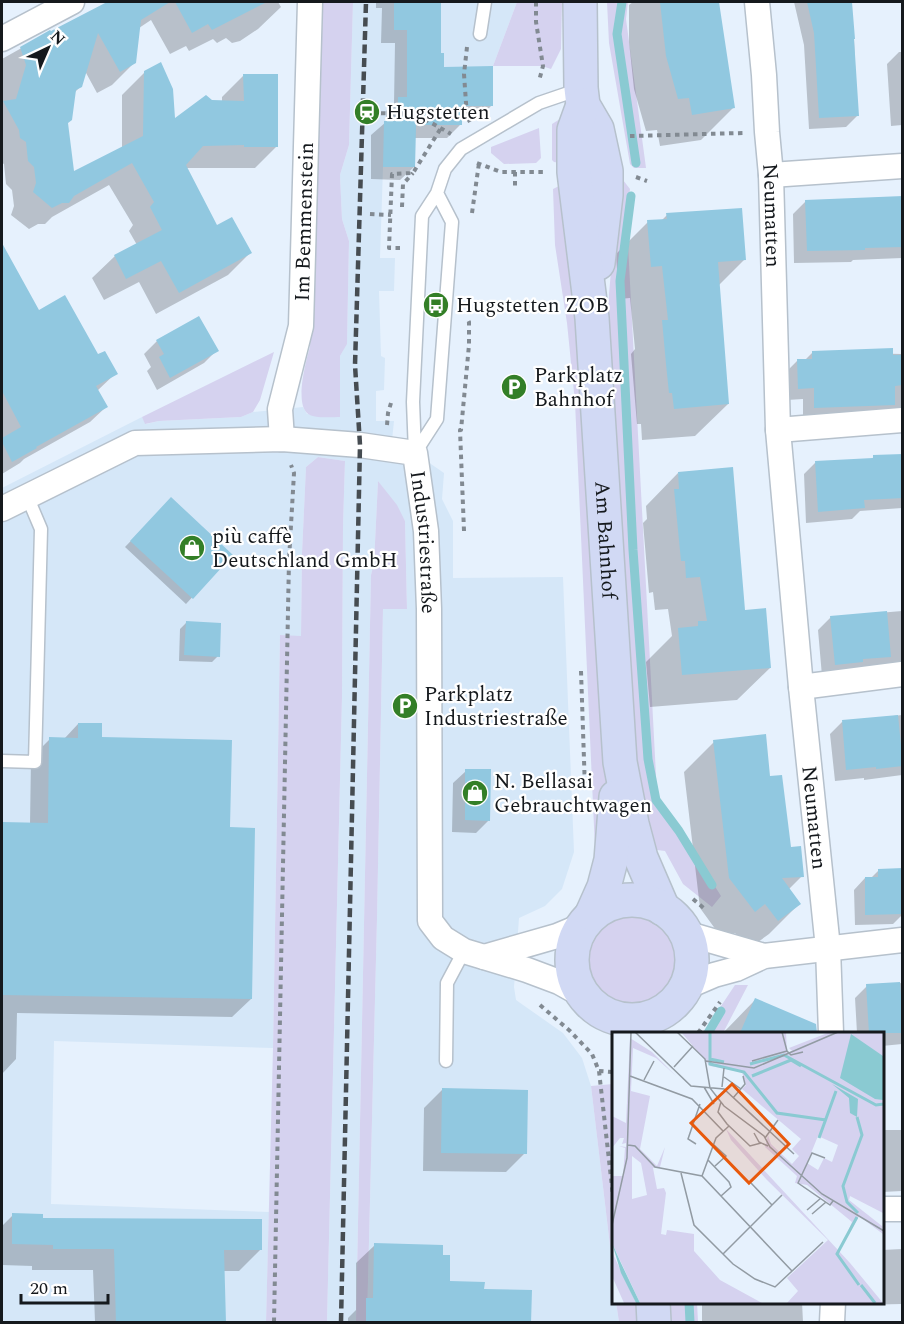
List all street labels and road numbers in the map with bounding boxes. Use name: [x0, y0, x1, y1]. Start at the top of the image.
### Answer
street label: Im Bemmenstein: [287, 142, 323, 302]
street label: Neumatten: [753, 162, 789, 268]
street label: Industriestraße: [401, 468, 444, 614]
street label: Am Bahnhof: [585, 480, 625, 602]
street label: Neumatten: [792, 764, 835, 871]

